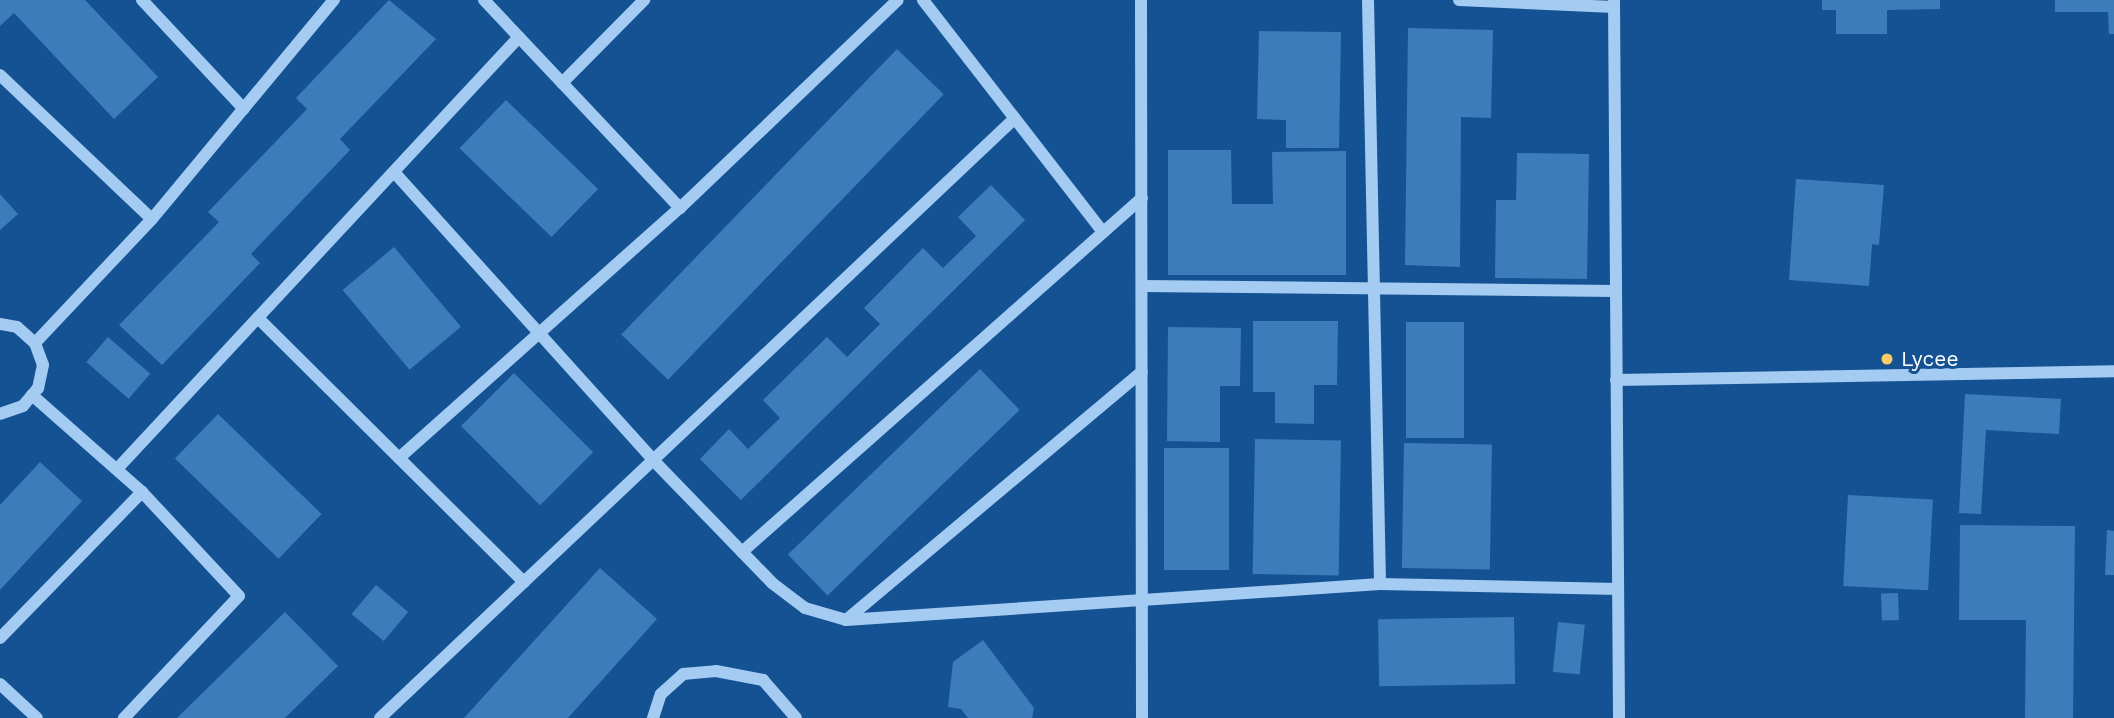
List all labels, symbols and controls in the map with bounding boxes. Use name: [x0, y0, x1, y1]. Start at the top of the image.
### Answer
place label: Lycee: [1901, 346, 1958, 372]
marker: Lycee: [1879, 351, 1895, 367]

